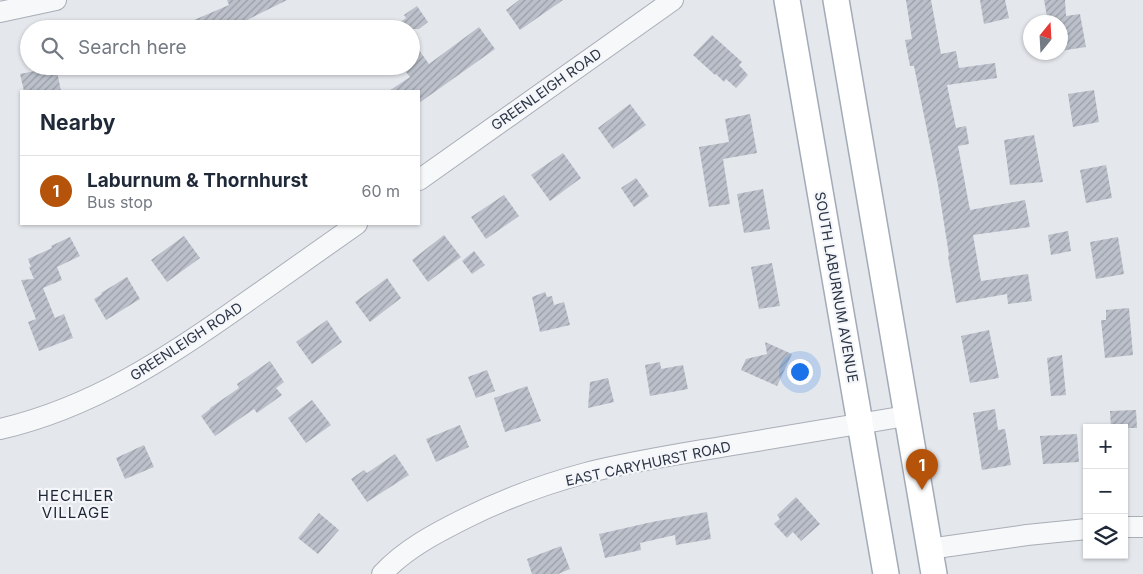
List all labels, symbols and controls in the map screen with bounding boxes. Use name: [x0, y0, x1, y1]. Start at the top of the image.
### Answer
north arrow: [1023, 15, 1068, 60]
search box: [20, 20, 420, 75]
icon: search: [38, 34, 66, 62]
text: Search here: [78, 36, 187, 59]
street label: GREENLEIGH ROAD: [488, 45, 604, 133]
text: Nearby: [40, 110, 115, 135]
text: Laburnum & Thornhurst: [87, 169, 308, 192]
text: 1: [53, 181, 59, 201]
text: 60 m: [361, 181, 400, 201]
street label: SOUTH LABURNUM AVENUE: [812, 190, 862, 384]
text: Bus stop: [87, 192, 153, 212]
street label: GREENLEIGH ROAD: [127, 298, 245, 384]
your location: [787, 359, 813, 385]
map controls: [1083, 424, 1128, 559]
button: +: [1083, 424, 1128, 469]
street label: EAST CARYHURST ROAD: [564, 437, 732, 489]
pin: 1: [906, 449, 938, 490]
button: −: [1083, 469, 1128, 514]
district label: HECHLER VILLAGE: [38, 486, 114, 522]
button: layers: [1083, 514, 1128, 559]

